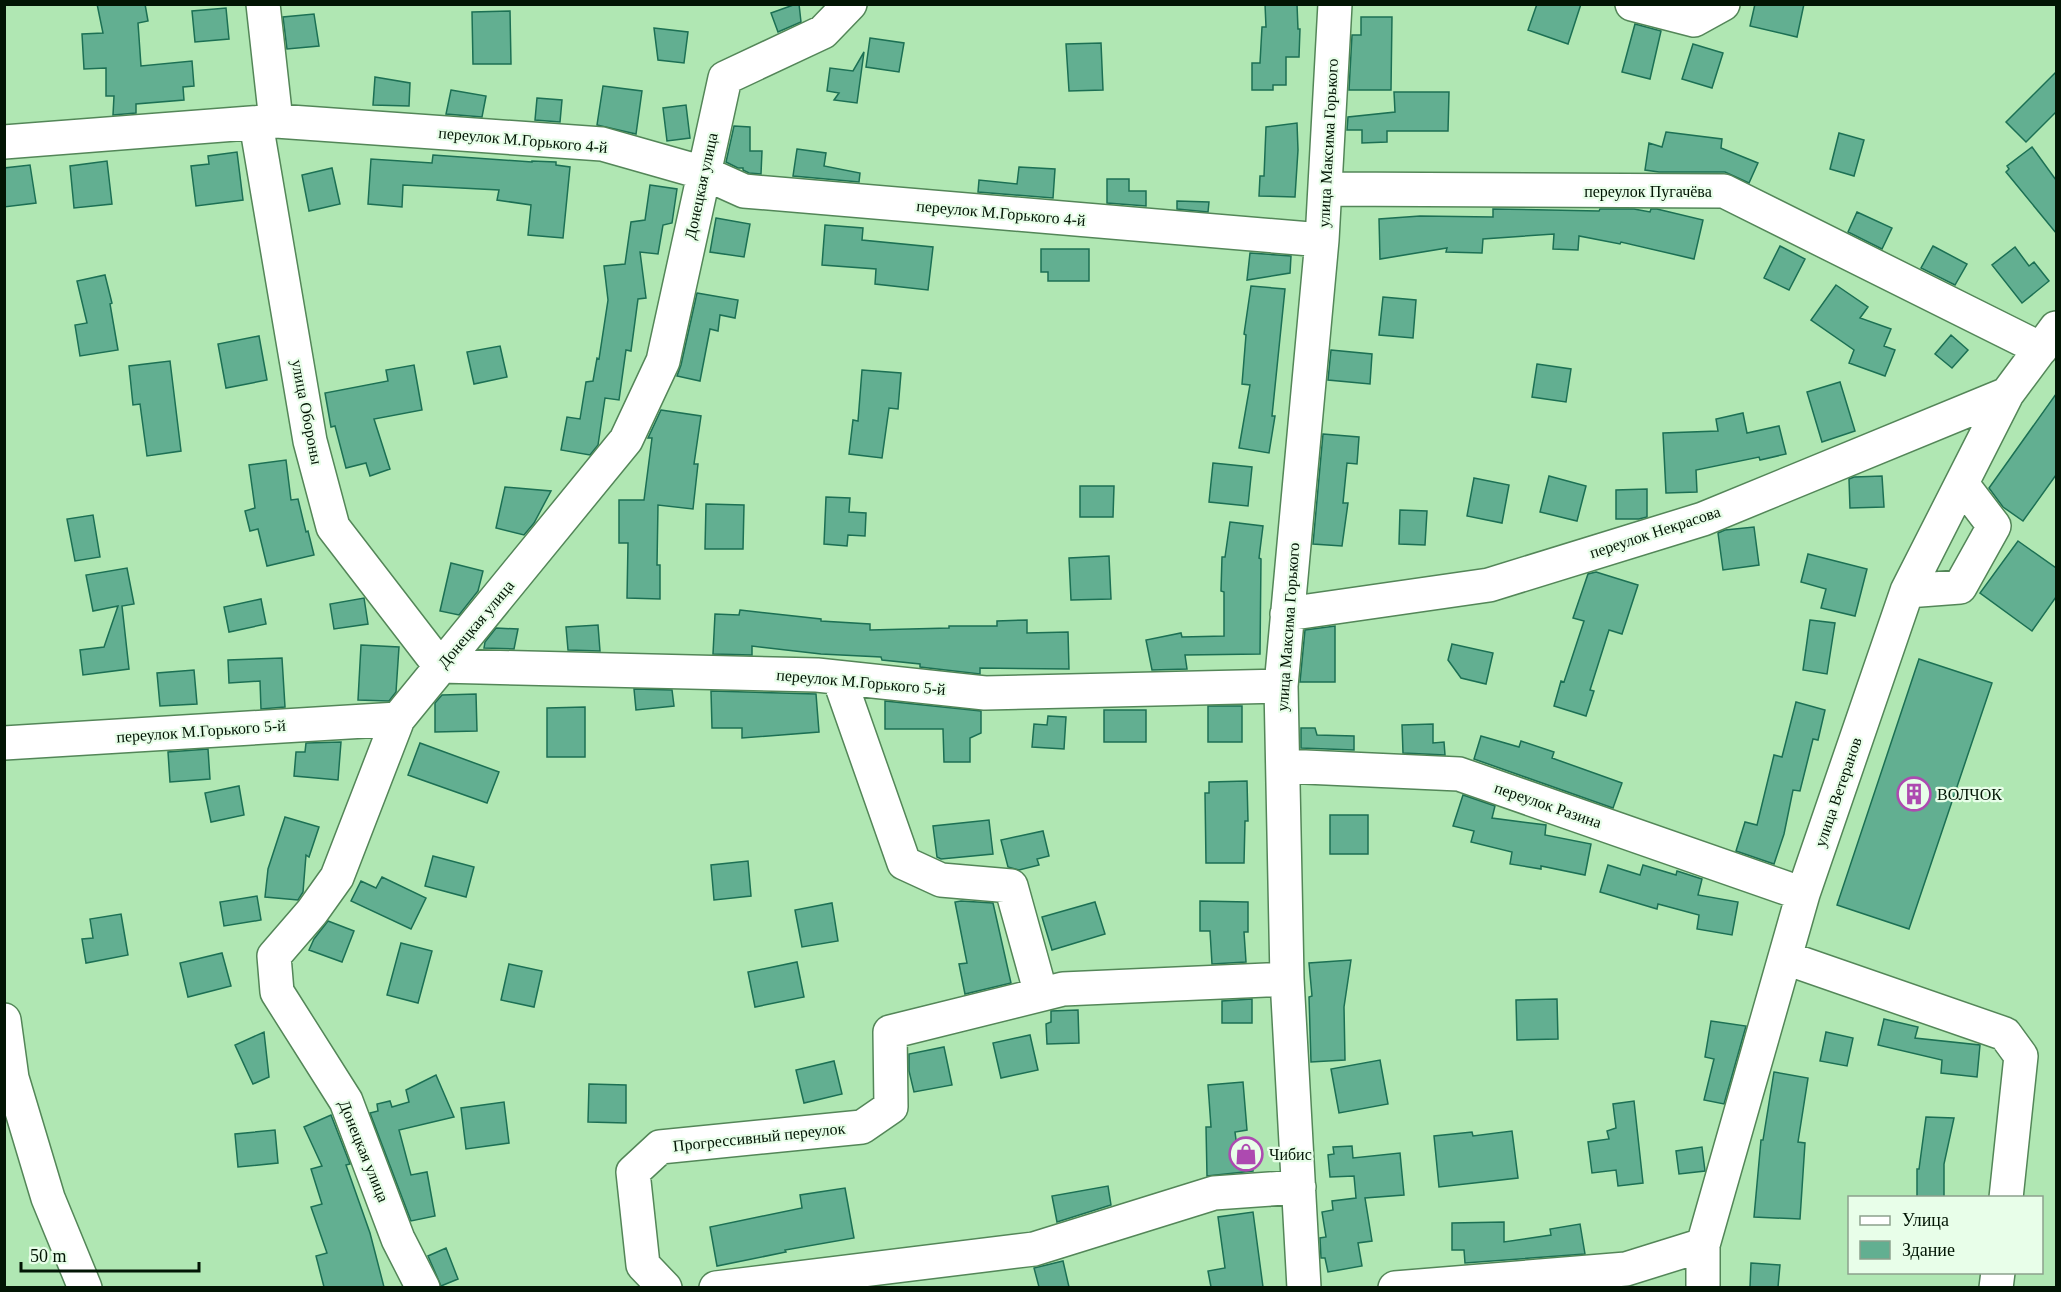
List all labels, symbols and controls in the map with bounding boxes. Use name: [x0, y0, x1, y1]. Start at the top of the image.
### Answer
street label: улица Максима Горького: [1315, 58, 1342, 228]
street label: переулок М.Горького 4-й: [438, 124, 609, 157]
street label: Донецкая улица: [681, 131, 722, 241]
street label: переулок Пугачёва: [1584, 183, 1712, 201]
street label: переулок М.Горького 4-й: [916, 197, 1087, 230]
street label: улица Обороны: [288, 358, 326, 466]
street label: переулок Некрасова: [1587, 503, 1723, 562]
street label: улица Максима Горького: [1274, 542, 1303, 712]
street label: Донецкая улица: [435, 577, 518, 672]
street label: переулок М.Горького 5-й: [776, 666, 947, 699]
street label: переулок М.Горького 5-й: [116, 717, 287, 746]
street label: улица Ветеранов: [1811, 735, 1866, 849]
building icon: ВОЛЧОК: [1896, 776, 1932, 812]
street label: переулок Разина: [1492, 779, 1604, 832]
place label: ВОЛЧОК: [1937, 786, 2002, 803]
street label: Донецкая улица: [335, 1097, 392, 1205]
street label: Прогрессивный переулок: [672, 1119, 846, 1156]
shop icon: Чибис: [1228, 1136, 1264, 1172]
place label: Чибис: [1269, 1146, 1312, 1163]
legend: [1848, 1196, 2043, 1274]
text: Улица: [1902, 1210, 1949, 1230]
scale bar: [21, 1235, 200, 1273]
text: Здание: [1902, 1240, 1955, 1260]
text: 50 m: [30, 1246, 67, 1266]

